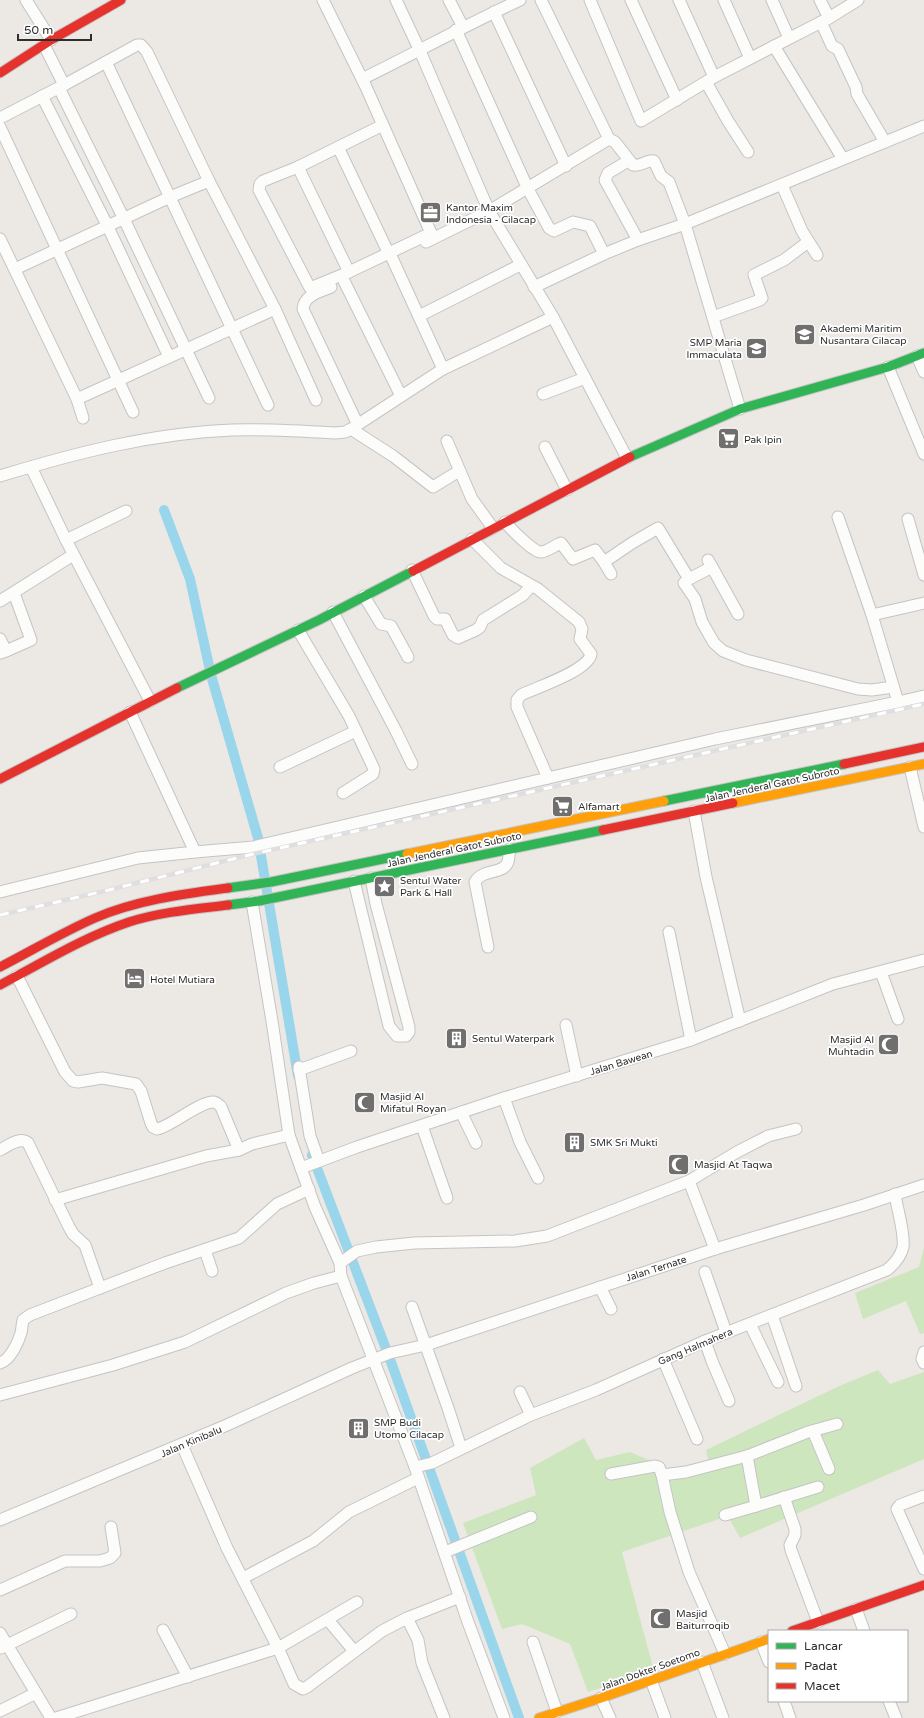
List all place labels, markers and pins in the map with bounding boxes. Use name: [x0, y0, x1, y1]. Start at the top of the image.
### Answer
office icon: Kantor Maxim Indonesia - Cilacap: [418, 200, 444, 226]
place label: Kantor Maxim Indonesia - Cilacap: [446, 202, 536, 226]
school or university icon: Akademi Maritim Nusantara Cilacap: [791, 321, 817, 347]
place label: Akademi Maritim Nusantara Cilacap: [820, 323, 907, 347]
school or university icon: SMP Maria Immaculata: [744, 335, 770, 361]
place label: SMP Maria Immaculata: [686, 337, 742, 361]
supermarket icon: Pak Ipin: [715, 426, 741, 452]
place label: Pak Ipin: [744, 434, 782, 446]
supermarket icon: Alfamart: [549, 793, 575, 819]
place label: Alfamart: [578, 801, 620, 813]
place icon: Sentul Water Park & Hall: [371, 873, 397, 899]
place label: Sentul Water Park & Hall: [400, 875, 461, 899]
hotel icon: Hotel Mutiara: [121, 966, 147, 992]
place label: Hotel Mutiara: [150, 974, 215, 986]
building icon: Sentul Waterpark: [444, 1025, 470, 1051]
mosque icon: Masjid Al Muhtadin: [876, 1032, 902, 1058]
place label: Sentul Waterpark: [472, 1033, 555, 1045]
place label: Masjid Al Muhtadin: [828, 1034, 874, 1058]
mosque icon: Masjid Al Mifatul Royan: [351, 1089, 377, 1115]
place label: Masjid Al Mifatul Royan: [380, 1091, 446, 1115]
building icon: SMK Sri Mukti: [562, 1129, 588, 1155]
place label: SMK Sri Mukti: [590, 1137, 658, 1149]
mosque icon: Masjid At Taqwa: [665, 1151, 691, 1177]
place label: Masjid At Taqwa: [694, 1159, 772, 1171]
building icon: SMP Budi Utomo Cilacap: [346, 1415, 372, 1441]
place label: SMP Budi Utomo Cilacap: [374, 1417, 444, 1441]
mosque icon: Masjid Baiturroqib: [648, 1606, 674, 1632]
place label: Masjid Baiturroqib: [676, 1608, 730, 1632]

